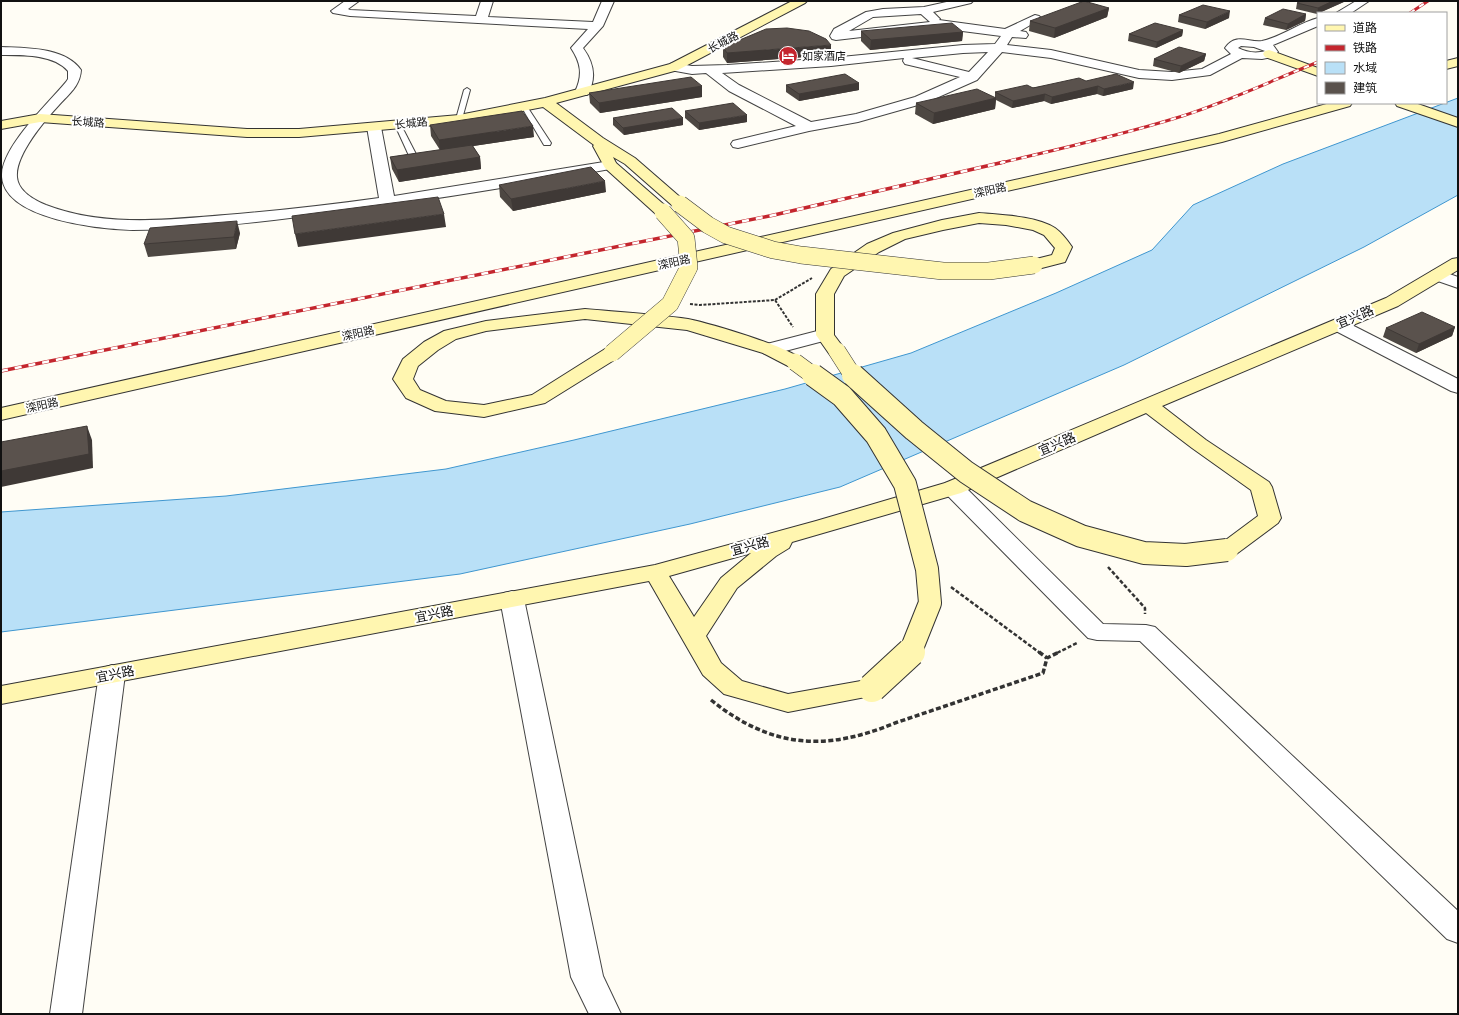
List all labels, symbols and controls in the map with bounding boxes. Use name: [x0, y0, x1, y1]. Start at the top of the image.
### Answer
legend: [1317, 12, 1447, 104]
text: 道路: [1353, 20, 1377, 35]
street label: 长城路: [705, 28, 741, 56]
text: 铁路: [1353, 40, 1377, 55]
hotel icon: 如家酒店: [777, 45, 799, 67]
place label: 如家酒店: [802, 49, 846, 63]
text: 水域: [1353, 60, 1377, 75]
text: 建筑: [1353, 80, 1377, 95]
street label: 长城路: [71, 114, 105, 130]
street label: 长城路: [394, 114, 428, 132]
street label: 滦阳路: [972, 179, 1008, 201]
street label: 滦阳路: [656, 251, 692, 273]
street label: 宜兴路: [1334, 302, 1376, 332]
street label: 滦阳路: [340, 322, 376, 344]
street label: 滦阳路: [24, 394, 60, 416]
street label: 宜兴路: [1036, 429, 1078, 459]
street label: 宜兴路: [729, 533, 771, 559]
street label: 宜兴路: [413, 602, 455, 626]
street label: 宜兴路: [94, 662, 136, 686]

